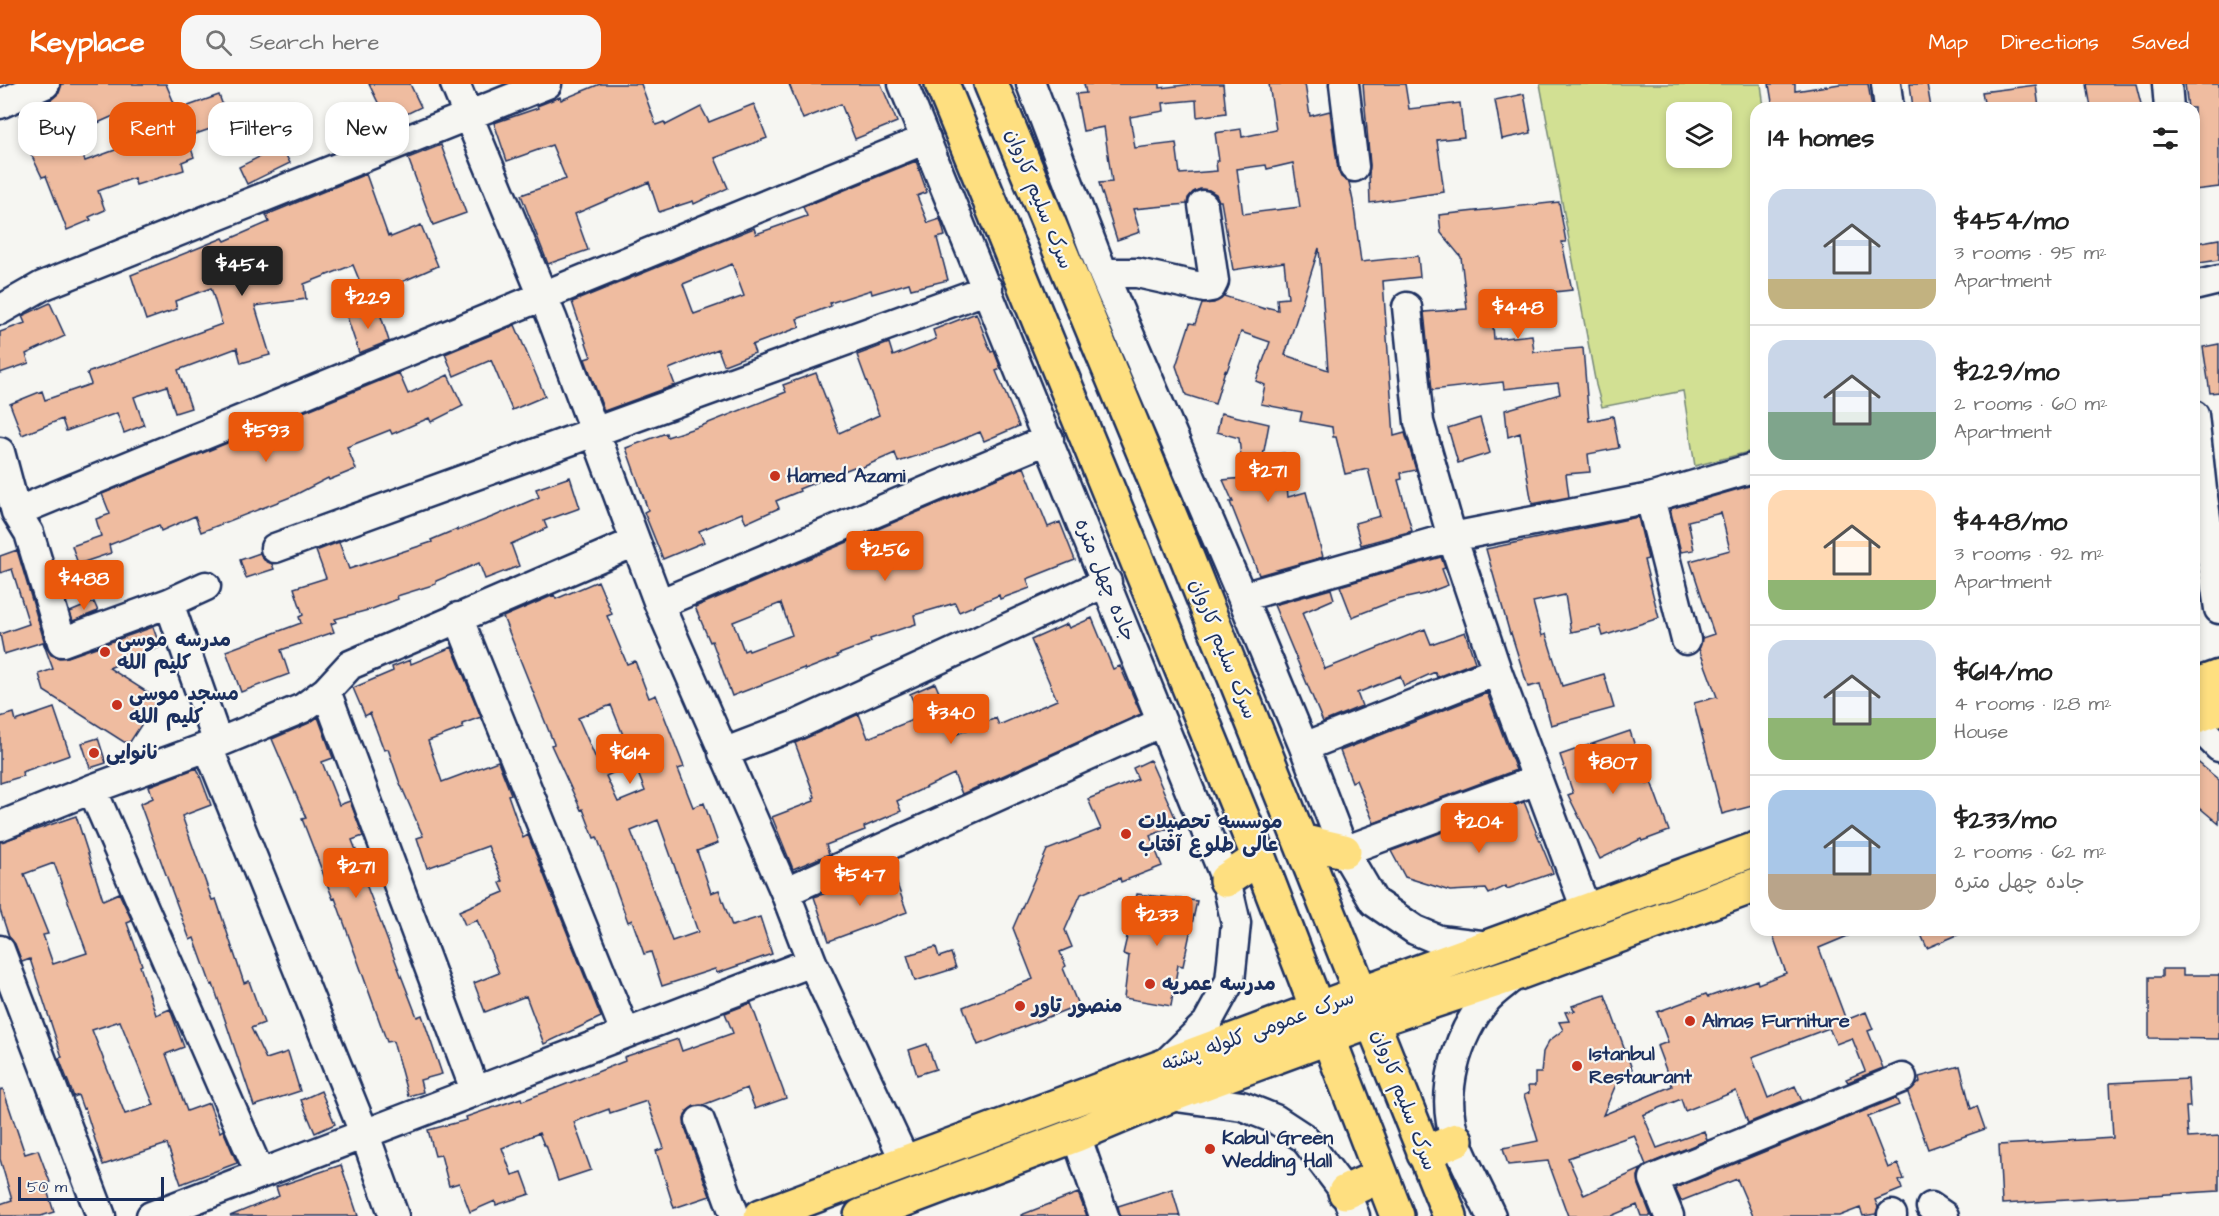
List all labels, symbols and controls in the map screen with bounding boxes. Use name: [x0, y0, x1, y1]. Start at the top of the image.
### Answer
search box: [181, 15, 601, 69]
text: Keyplace: [30, 23, 145, 62]
icon: search: [202, 26, 235, 59]
text: Search here: [250, 27, 379, 58]
text: Map: [1928, 28, 1968, 57]
text: Directions: [2001, 28, 2099, 57]
text: Saved: [2132, 28, 2189, 57]
chip: Buy: [18, 102, 97, 156]
chip: Rent: [109, 102, 196, 156]
chip: Filters: [208, 102, 313, 156]
chip: New: [325, 102, 409, 156]
map controls: [1666, 102, 1732, 168]
button: layers: [1666, 102, 1732, 168]
text: 14 homes: [1768, 120, 1874, 156]
icon: filters: [2149, 122, 2182, 155]
street label: سرک سلیم کاروان: [998, 125, 1080, 273]
text: $454/mo: [1954, 203, 2069, 239]
icon: home: [1816, 213, 1888, 285]
text: 3 rooms · 95 m²: [1954, 239, 2107, 267]
pin: $454: [206, 246, 278, 297]
text: $454: [216, 251, 268, 279]
text: Apartment: [1954, 267, 2052, 295]
pin: $229: [332, 279, 404, 330]
text: $229: [345, 284, 391, 312]
pin: $448: [1482, 289, 1554, 340]
text: $448: [1492, 294, 1544, 322]
text: $229/mo: [1954, 354, 2060, 390]
icon: home: [1816, 364, 1888, 436]
text: 2 rooms · 60 m²: [1954, 390, 2108, 418]
pin: $593: [230, 412, 302, 463]
text: $593: [243, 417, 289, 445]
text: Apartment: [1954, 418, 2052, 446]
pin: $271: [1232, 452, 1304, 503]
text: $271: [1249, 457, 1287, 485]
place label: Hamed Azami: [787, 462, 906, 490]
marker: Hamed Azami: [768, 469, 782, 483]
text: $448/mo: [1954, 504, 2067, 540]
street label: جاده چهل متره: [1068, 514, 1142, 646]
icon: home: [1816, 514, 1888, 586]
pin: $256: [849, 531, 921, 582]
text: $256: [860, 536, 910, 564]
text: 3 rooms · 92 m²: [1954, 540, 2104, 568]
pin: $488: [48, 560, 120, 611]
text: $488: [59, 565, 109, 593]
text: Apartment: [1954, 568, 2052, 596]
street label: سرک سلیم کاروان: [1182, 575, 1264, 723]
place label: مدرسه موسی کلیم الله: [117, 626, 231, 677]
marker: مدرسه موسی کلیم الله: [98, 645, 112, 659]
text: $614/mo: [1954, 654, 2053, 690]
icon: home: [1816, 664, 1888, 736]
place label: مسجد موسی کلیم الله: [129, 680, 239, 731]
text: 4 rooms · 128 m²: [1954, 690, 2112, 718]
pin: $340: [915, 694, 987, 745]
marker: مسجد موسی کلیم الله: [110, 698, 124, 712]
text: $340: [927, 699, 975, 727]
text: House: [1954, 718, 2008, 746]
pin: $614: [594, 734, 666, 785]
place label: نانوایی: [106, 739, 159, 767]
text: $614: [610, 739, 650, 767]
pin: $807: [1577, 744, 1649, 795]
marker: نانوایی: [87, 746, 101, 760]
text: $807: [1588, 749, 1638, 777]
text: $233/mo: [1954, 802, 2057, 838]
pin: $204: [1443, 803, 1515, 854]
place label: موسسه تحصیلات عالی طلوع آفتاب: [1138, 808, 1283, 859]
text: $204: [1455, 808, 1503, 836]
icon: home: [1816, 814, 1888, 886]
marker: موسسه تحصیلات عالی طلوع آفتاب: [1119, 827, 1133, 841]
text: 2 rooms · 62 m²: [1954, 838, 2106, 866]
pin: $271: [320, 848, 392, 899]
text: $271: [337, 853, 375, 881]
pin: $547: [824, 856, 896, 907]
text: $547: [834, 861, 886, 889]
text: جاده چهل متره: [1954, 868, 2085, 896]
pin: $233: [1121, 896, 1193, 947]
text: $233: [1136, 901, 1178, 929]
place label: مدرسه عمریه: [1162, 970, 1276, 998]
marker: مدرسه عمریه: [1143, 977, 1157, 991]
street label: سرک عمومی کلوله پشته: [1158, 983, 1358, 1079]
place label: منصور تاور: [1030, 992, 1122, 1020]
marker: منصور تاور: [1013, 999, 1027, 1013]
place label: Almas Furniture: [1702, 1007, 1850, 1035]
marker: Almas Furniture: [1683, 1014, 1697, 1028]
street label: سرک سلیم کاروان: [1364, 1026, 1444, 1174]
place label: Istanbul Restaurant: [1589, 1040, 1693, 1091]
marker: Istanbul Restaurant: [1570, 1059, 1584, 1073]
place label: Kabul Green Wedding Hall: [1221, 1124, 1333, 1176]
marker: Kabul Green Wedding Hall: [1203, 1142, 1217, 1156]
scale bar: [18, 1174, 164, 1202]
text: 50 m: [27, 1176, 67, 1198]

